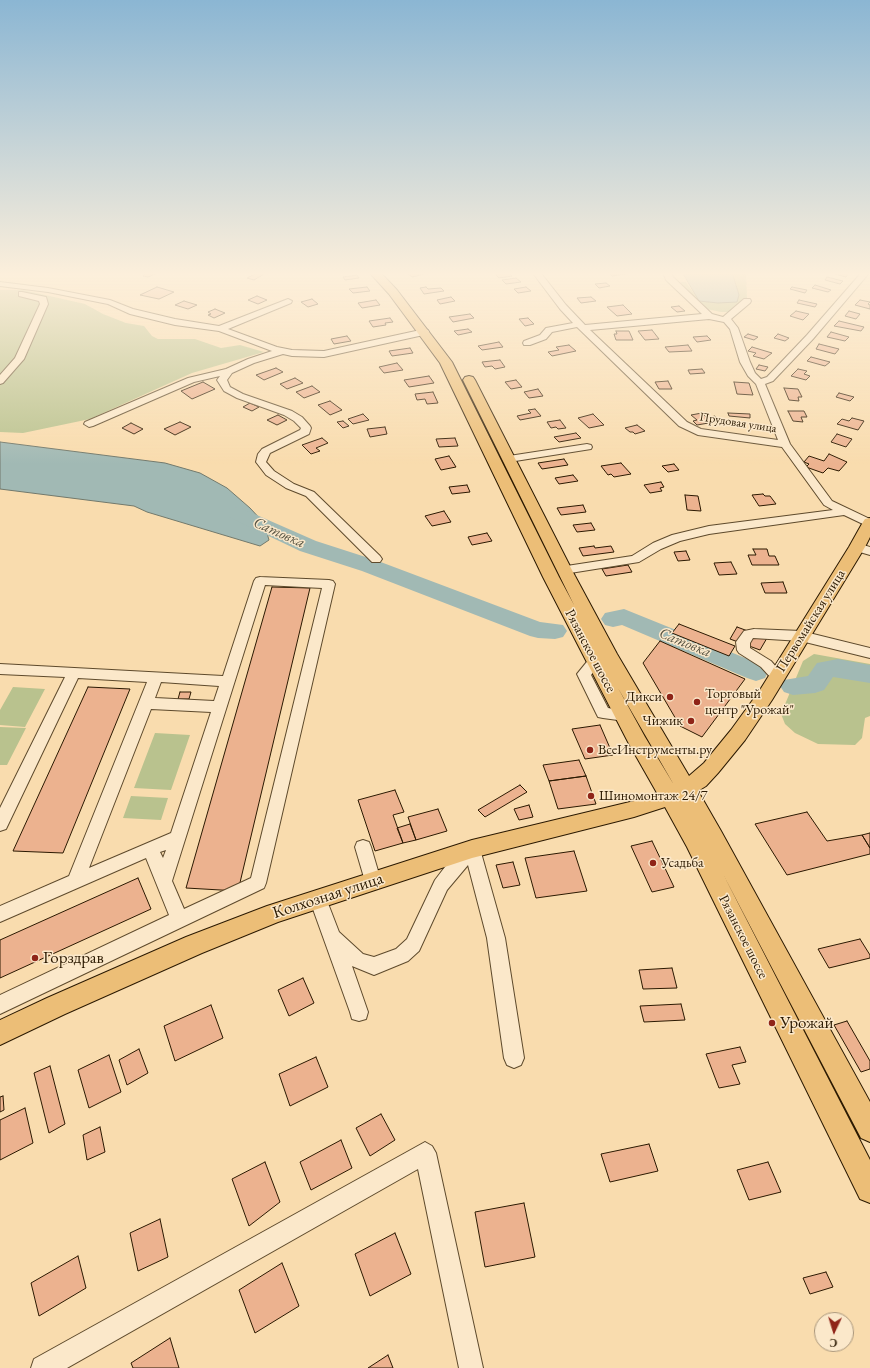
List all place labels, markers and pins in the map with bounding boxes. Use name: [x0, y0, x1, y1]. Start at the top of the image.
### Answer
place label: Торговый центр "Урожай": [705, 686, 794, 718]
place label: Дикси: [625, 689, 662, 705]
marker: Дикси: [665, 692, 675, 702]
marker: Торговый центр "Урожай": [692, 697, 702, 707]
place label: Чижик: [642, 713, 683, 729]
marker: Чижик: [686, 716, 696, 726]
place label: ВсеИнструменты.ру: [598, 742, 712, 758]
marker: ВсеИнструменты.ру: [585, 745, 595, 755]
place label: Шиномонтаж 24/7: [599, 788, 707, 804]
marker: Шиномонтаж 24/7: [586, 791, 596, 801]
place label: Усадьба: [661, 855, 704, 871]
marker: Усадьба: [648, 858, 658, 868]
place label: Горздрав: [43, 948, 104, 968]
marker: Горздрав: [30, 953, 40, 963]
place label: Урожай: [780, 1013, 834, 1033]
marker: Урожай: [767, 1018, 777, 1028]

